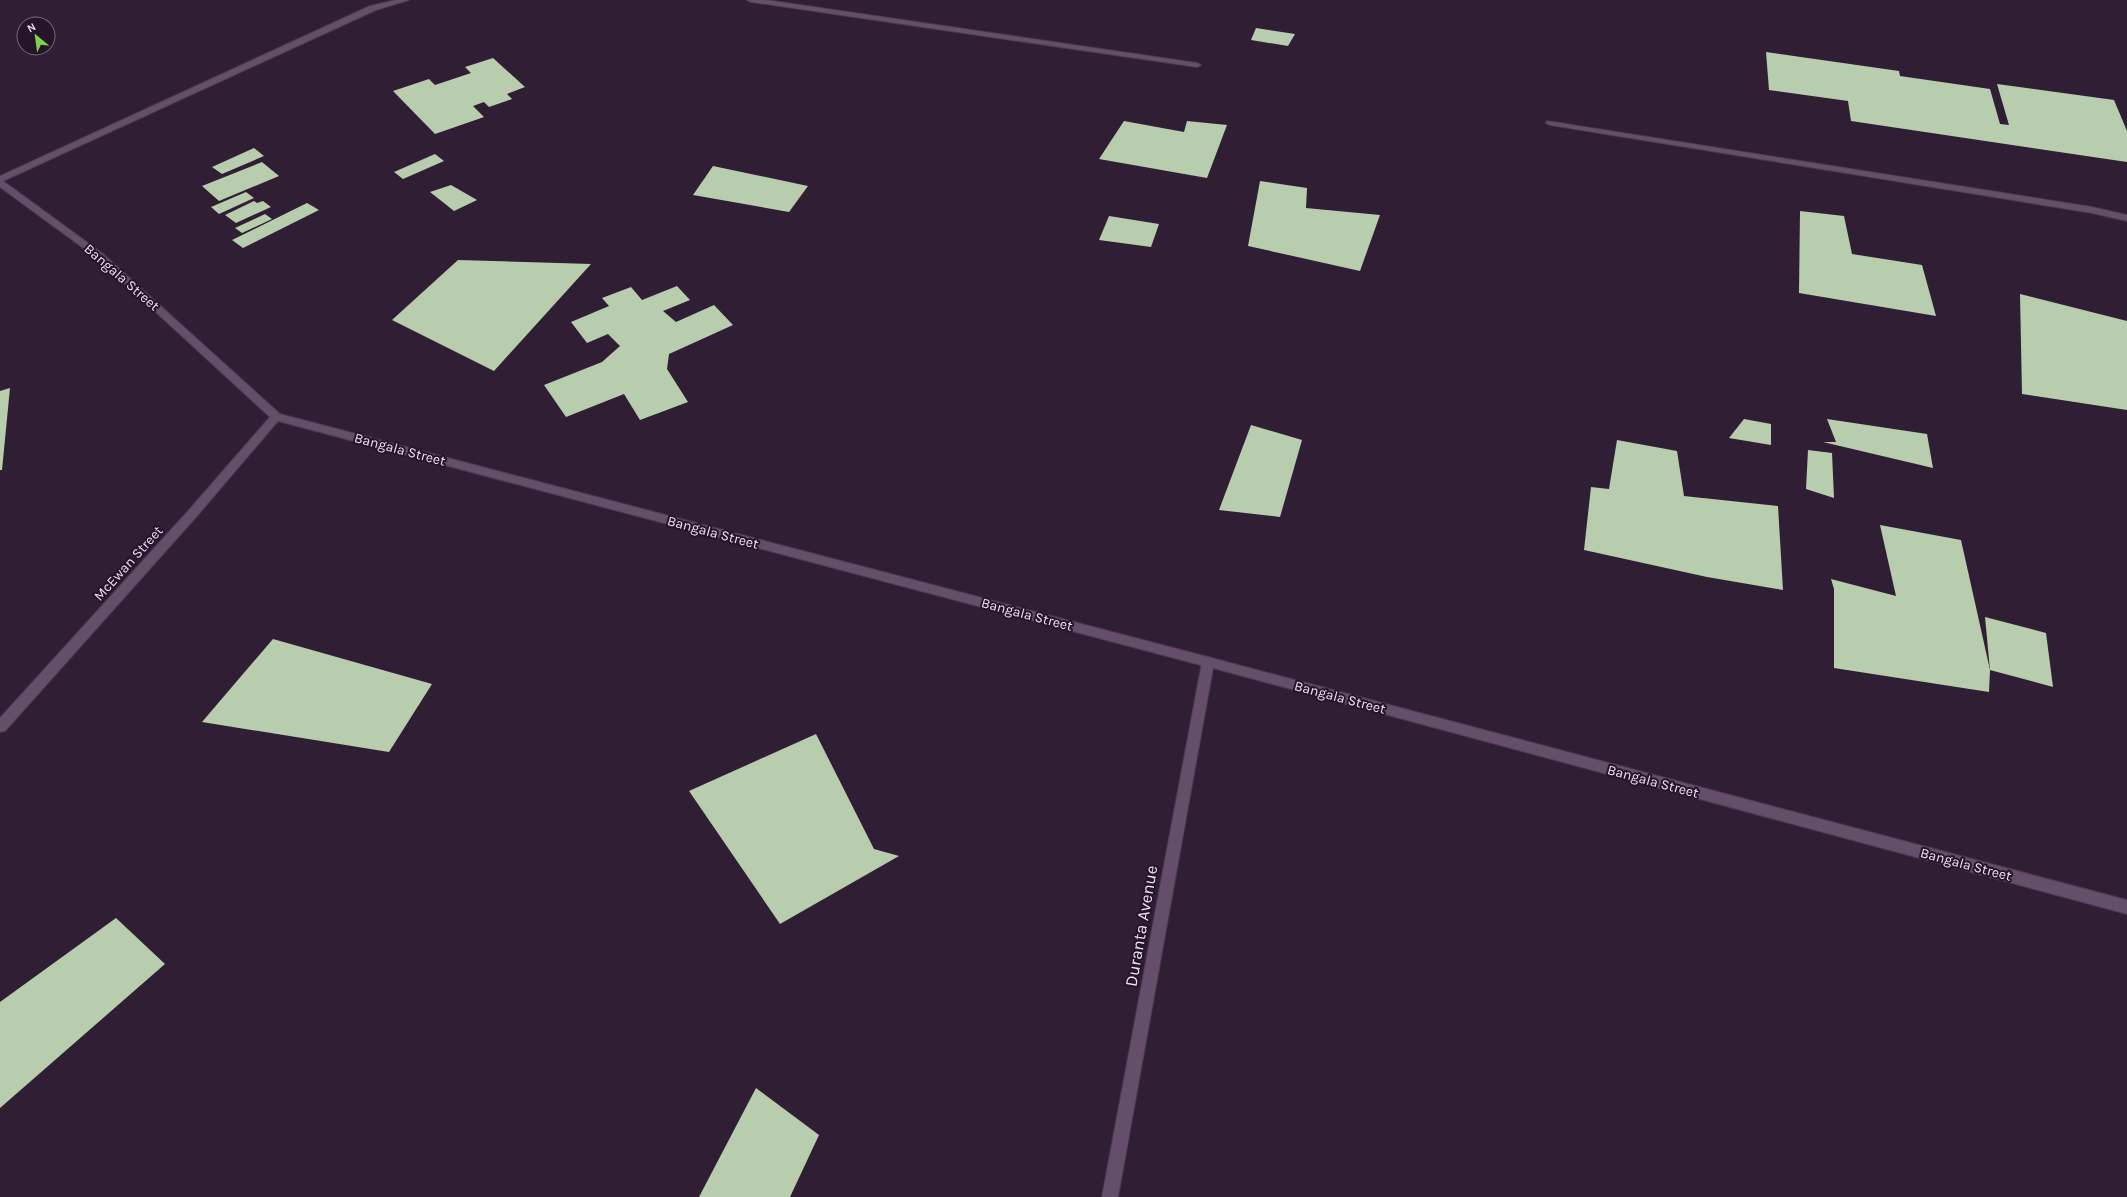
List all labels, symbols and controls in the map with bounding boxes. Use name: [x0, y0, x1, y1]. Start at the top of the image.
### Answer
north arrow: [16, 16, 56, 56]
text: N: [25, 20, 38, 35]
street label: Bangala Street: [81, 240, 163, 315]
street label: Bangala Street: [352, 429, 447, 470]
street label: Bangala Street: [665, 512, 760, 553]
street label: McEwan Street: [90, 522, 166, 604]
street label: Bangala Street: [979, 594, 1074, 635]
street label: Bangala Street: [1292, 677, 1387, 718]
street label: Bangala Street: [1605, 761, 1700, 802]
street label: Bangala Street: [1918, 844, 2013, 885]
street label: Duranta Avenue: [1120, 864, 1162, 988]

